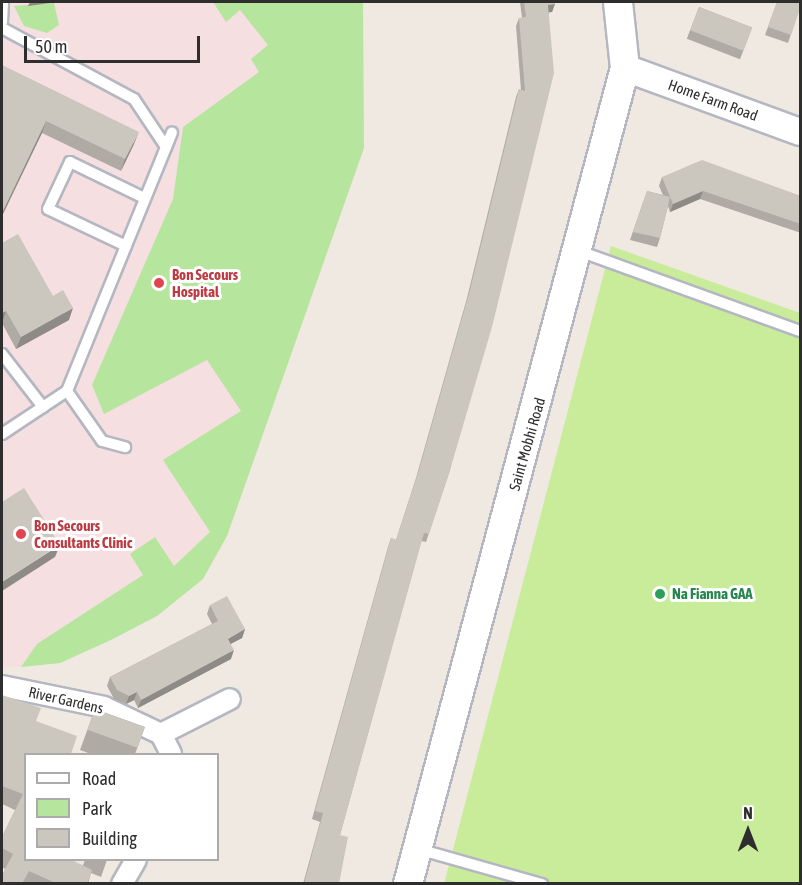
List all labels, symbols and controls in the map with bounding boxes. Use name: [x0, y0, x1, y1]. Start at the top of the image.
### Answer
scale bar: [27, 24, 202, 62]
text: 50 m: [35, 36, 67, 57]
street label: Home Farm Road: [666, 75, 760, 125]
place label: Bon Secours Hospital: [172, 265, 238, 300]
marker: Bon Secours Hospital: [150, 274, 168, 292]
street label: Saint Mobhi Road: [505, 395, 549, 493]
place label: Bon Secours Consultants Clinic: [34, 516, 132, 551]
marker: Bon Secours Consultants Clinic: [12, 525, 30, 543]
place label: Na Fianna GAA: [672, 585, 753, 603]
marker: Na Fianna GAA: [653, 587, 667, 601]
street label: River Gardens: [27, 683, 105, 717]
legend: [24, 753, 219, 861]
text: Road: [82, 768, 116, 789]
text: Park: [82, 798, 112, 819]
north arrow: [718, 801, 778, 861]
text: N: [743, 804, 753, 822]
text: Building: [82, 828, 137, 849]

